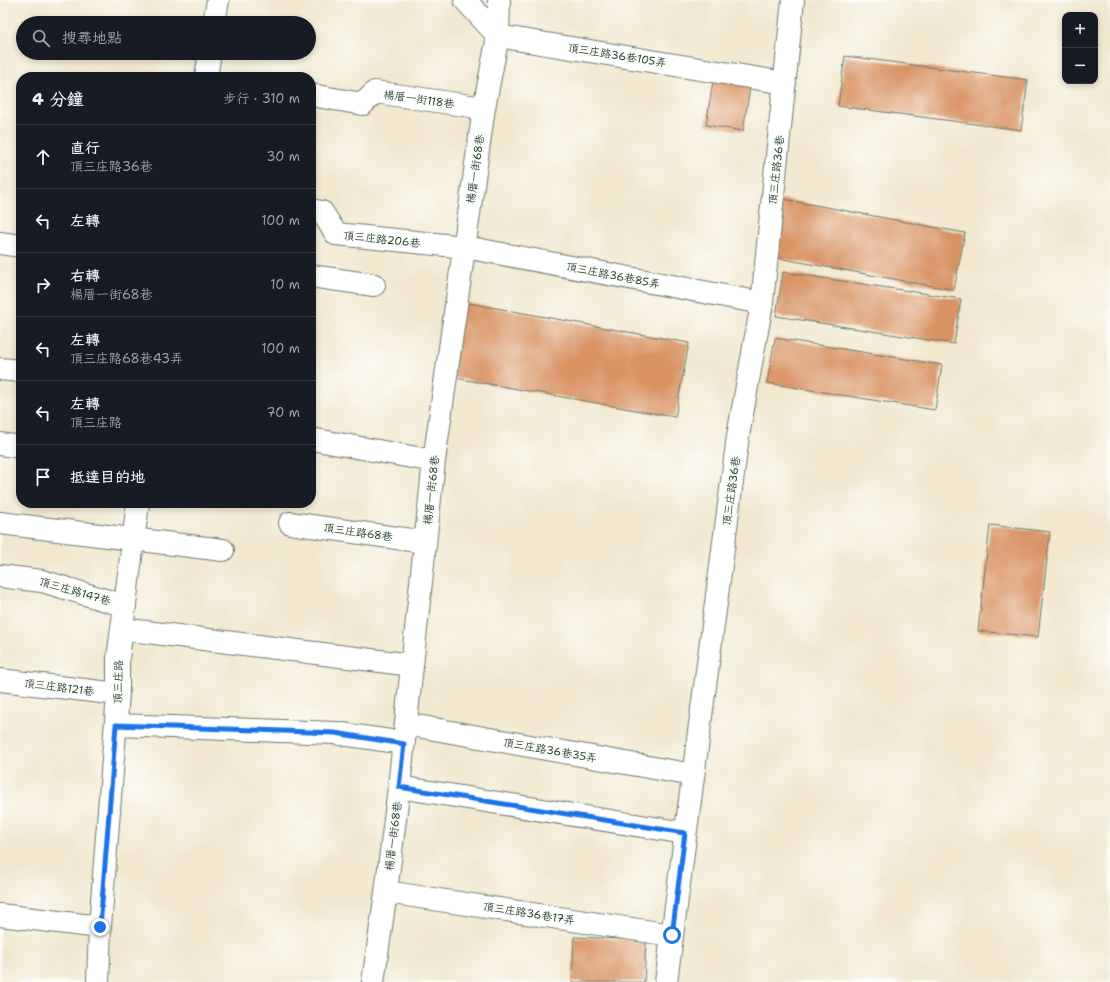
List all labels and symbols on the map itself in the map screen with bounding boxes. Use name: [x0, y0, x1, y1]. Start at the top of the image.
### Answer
street label: 頂三庄路36巷105弄: [566, 40, 667, 71]
street label: 楊厝一街118巷: [383, 87, 455, 112]
street label: 楊厝一街68巷: [463, 133, 488, 205]
street label: 頂三庄路36巷: [765, 134, 788, 206]
street label: 頂三庄路206巷: [343, 228, 421, 251]
street label: 頂三庄路36巷85弄: [565, 259, 661, 292]
street label: 楊厝一街68巷: [420, 454, 443, 526]
street label: 頂三庄路36巷: [719, 455, 744, 527]
street label: 頂三庄路68巷: [322, 520, 394, 545]
street label: 頂三庄路147巷: [37, 574, 112, 609]
street label: 頂三庄路: [111, 660, 126, 704]
street label: 頂三庄路121巷: [23, 676, 95, 699]
street label: 頂三庄路36巷35弄: [502, 735, 598, 766]
street label: 楊厝一街68巷: [382, 800, 405, 872]
street label: 頂三庄路36巷17弄: [482, 899, 576, 928]
route end: [91, 918, 109, 936]
route start: [663, 926, 681, 944]

